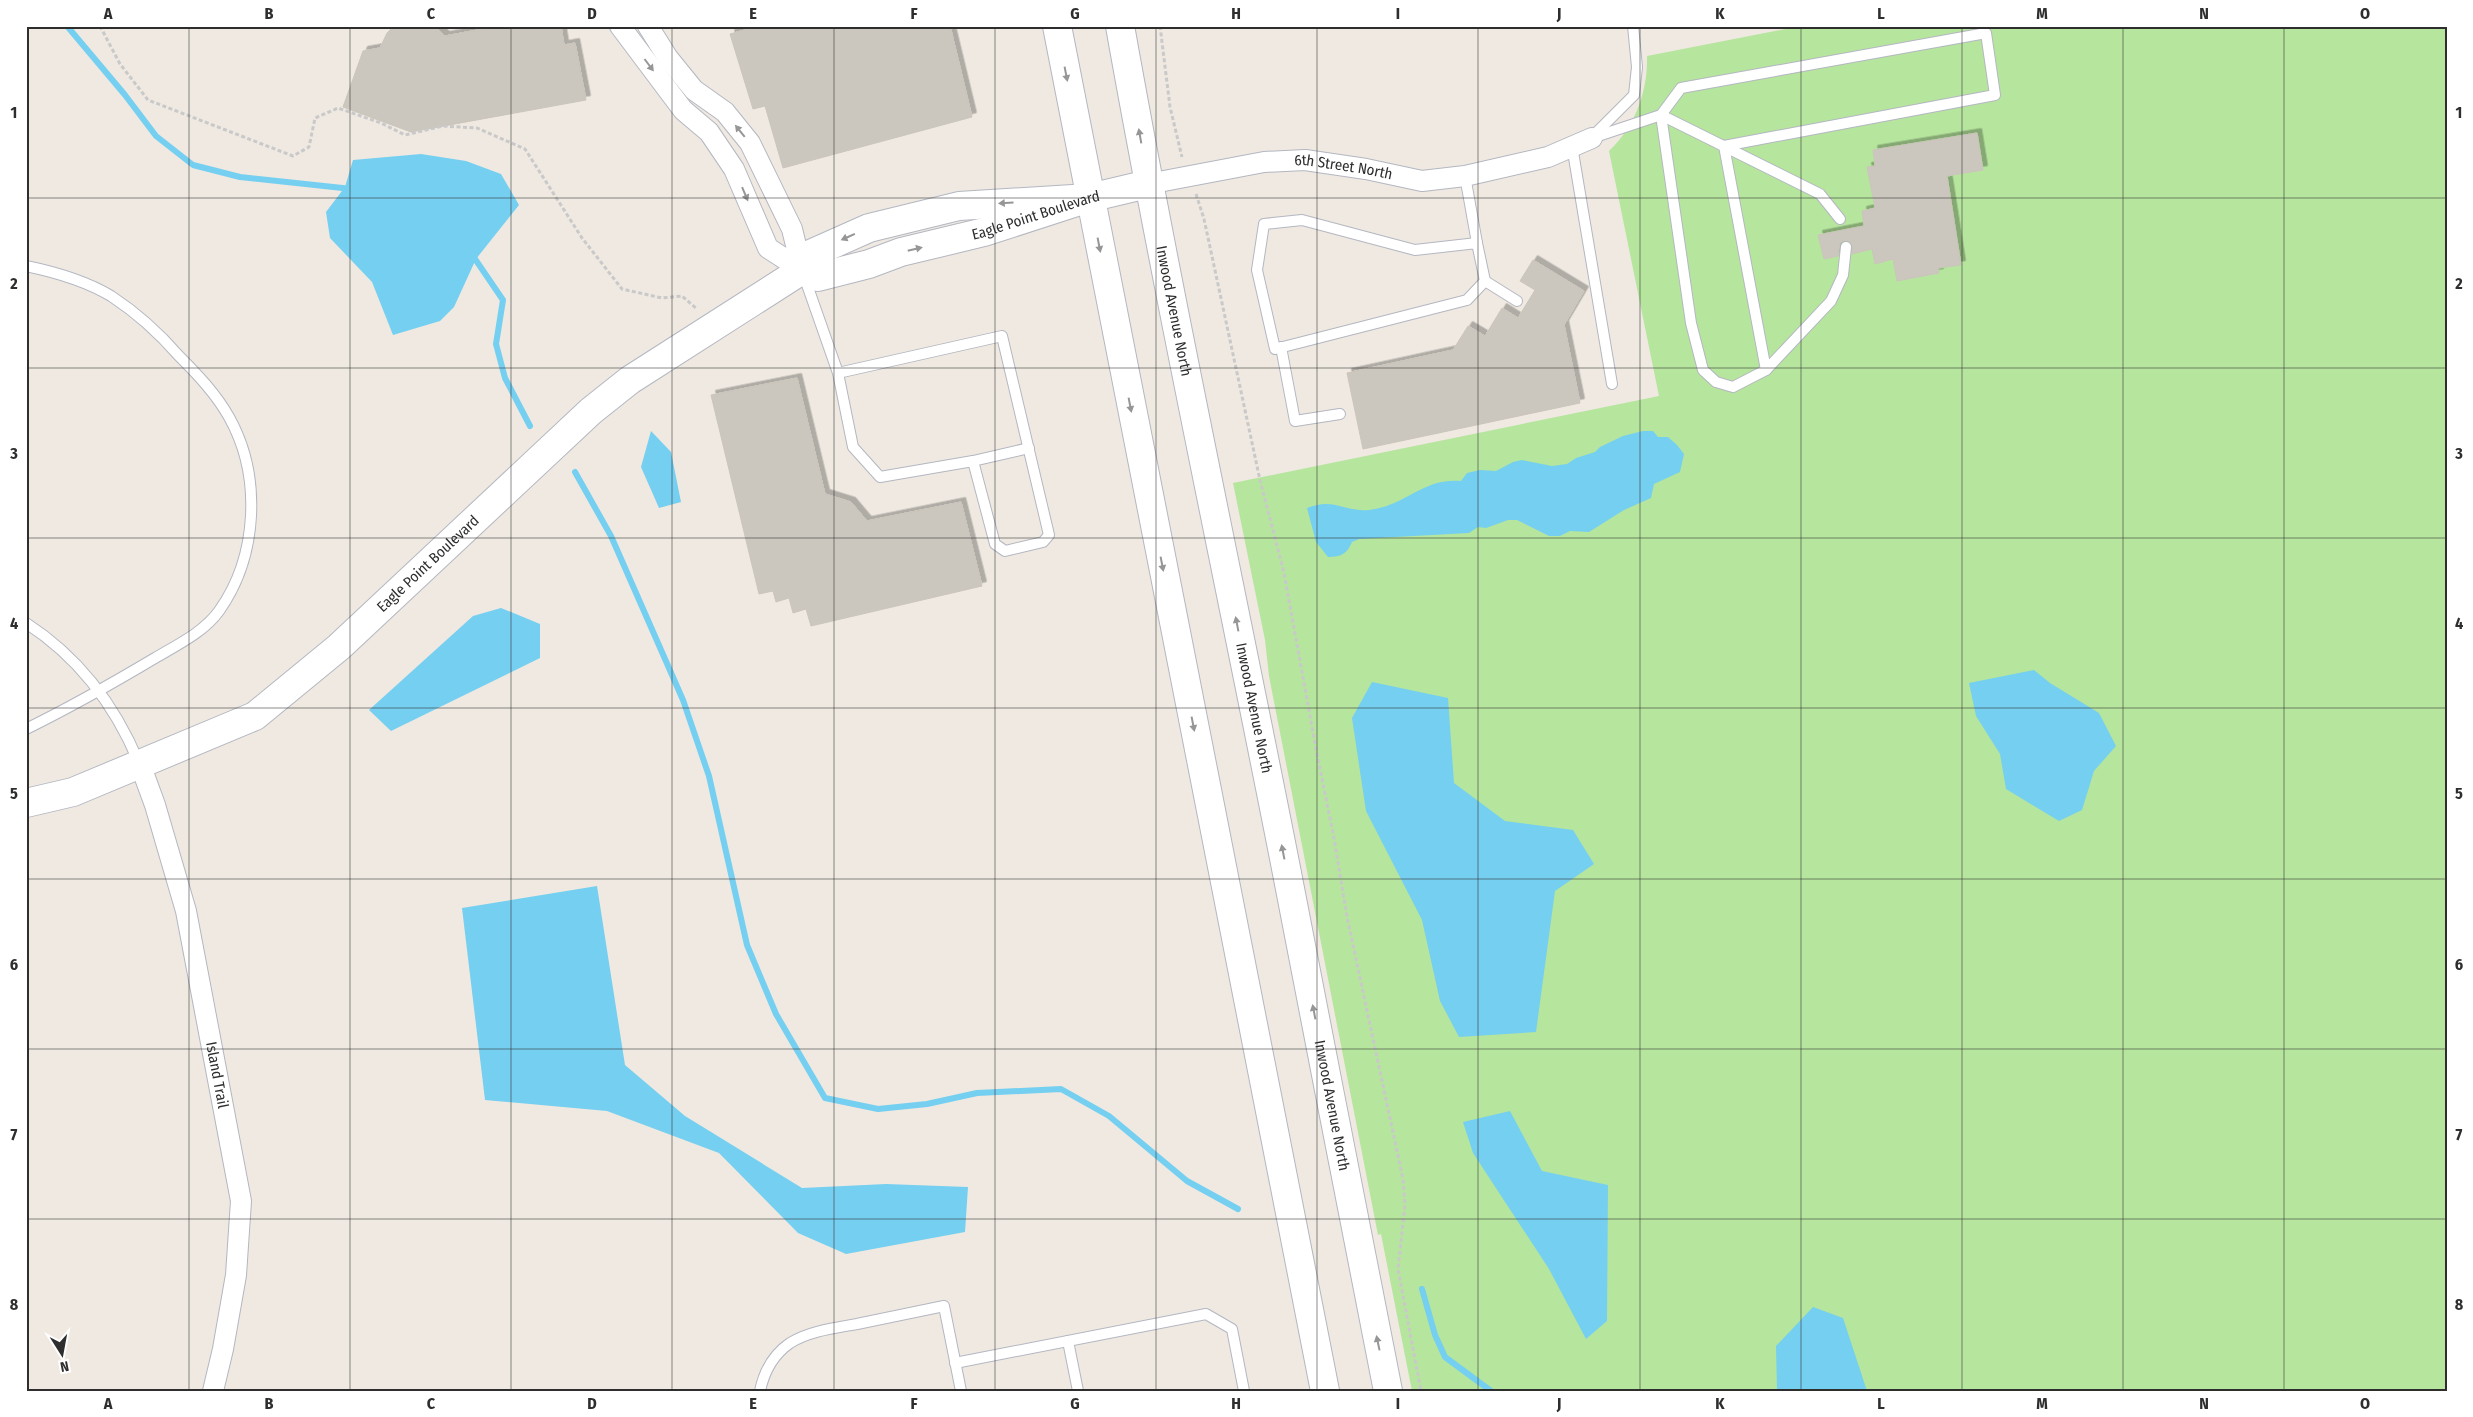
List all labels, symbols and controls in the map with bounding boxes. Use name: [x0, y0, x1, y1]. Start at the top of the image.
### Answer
text: A: [103, 4, 113, 23]
text: B: [265, 4, 274, 23]
text: C: [427, 4, 436, 23]
text: D: [587, 4, 597, 23]
text: E: [749, 4, 757, 23]
text: F: [910, 4, 918, 23]
text: G: [1070, 4, 1080, 23]
text: H: [1231, 4, 1241, 23]
text: I: [1396, 4, 1400, 23]
text: J: [1556, 4, 1561, 23]
text: K: [1715, 4, 1725, 23]
text: L: [1877, 4, 1885, 23]
text: M: [2036, 4, 2048, 23]
text: N: [2199, 4, 2209, 23]
text: O: [2360, 4, 2370, 23]
one-way arrow: [644, 58, 654, 72]
one-way arrow: [1062, 67, 1070, 82]
text: 1: [11, 103, 17, 122]
text: 1: [2456, 103, 2462, 122]
one-way arrow: [735, 125, 746, 138]
one-way arrow: [1135, 128, 1143, 144]
street label: 6th Street North: [1294, 151, 1394, 183]
one-way arrow: [741, 187, 749, 202]
street label: Eagle Point Boulevard: [970, 187, 1101, 244]
one-way arrow: [998, 200, 1014, 208]
one-way arrow: [841, 234, 855, 242]
one-way arrow: [1095, 238, 1103, 253]
street label: Inwood Avenue North: [1152, 244, 1196, 378]
one-way arrow: [908, 245, 923, 253]
text: 2: [9, 274, 18, 293]
text: 2: [2454, 274, 2463, 293]
one-way arrow: [1127, 397, 1135, 413]
text: 3: [9, 444, 18, 463]
text: 3: [2454, 444, 2463, 463]
street label: Eagle Point Boulevard: [373, 512, 483, 616]
one-way arrow: [1158, 557, 1166, 573]
text: 4: [10, 614, 18, 633]
text: 4: [2455, 614, 2463, 633]
one-way arrow: [1233, 616, 1241, 632]
street label: Inwood Avenue North: [1232, 641, 1276, 775]
one-way arrow: [1189, 716, 1197, 731]
text: 5: [10, 784, 18, 803]
text: 5: [2455, 784, 2463, 803]
one-way arrow: [1279, 844, 1287, 860]
text: 6: [10, 955, 18, 974]
text: 6: [2455, 955, 2463, 974]
one-way arrow: [1309, 1003, 1317, 1019]
street label: Inwood Avenue North: [1311, 1039, 1353, 1172]
street label: Island Trail: [202, 1040, 232, 1110]
text: 7: [11, 1125, 18, 1144]
text: 7: [2456, 1125, 2463, 1144]
text: 8: [10, 1295, 19, 1314]
text: 8: [2455, 1295, 2464, 1314]
north arrow: [38, 1330, 88, 1380]
one-way arrow: [1374, 1335, 1382, 1351]
text: N: [59, 1357, 70, 1375]
text: A: [103, 1394, 113, 1413]
text: B: [265, 1394, 274, 1413]
text: C: [427, 1394, 436, 1413]
text: D: [587, 1394, 597, 1413]
text: E: [749, 1394, 757, 1413]
text: F: [910, 1394, 918, 1413]
text: G: [1070, 1394, 1080, 1413]
text: H: [1231, 1394, 1241, 1413]
text: I: [1396, 1394, 1400, 1413]
text: J: [1556, 1394, 1561, 1413]
text: K: [1715, 1394, 1725, 1413]
text: L: [1877, 1394, 1885, 1413]
text: M: [2036, 1394, 2048, 1413]
text: N: [2199, 1394, 2209, 1413]
text: O: [2360, 1394, 2370, 1413]

